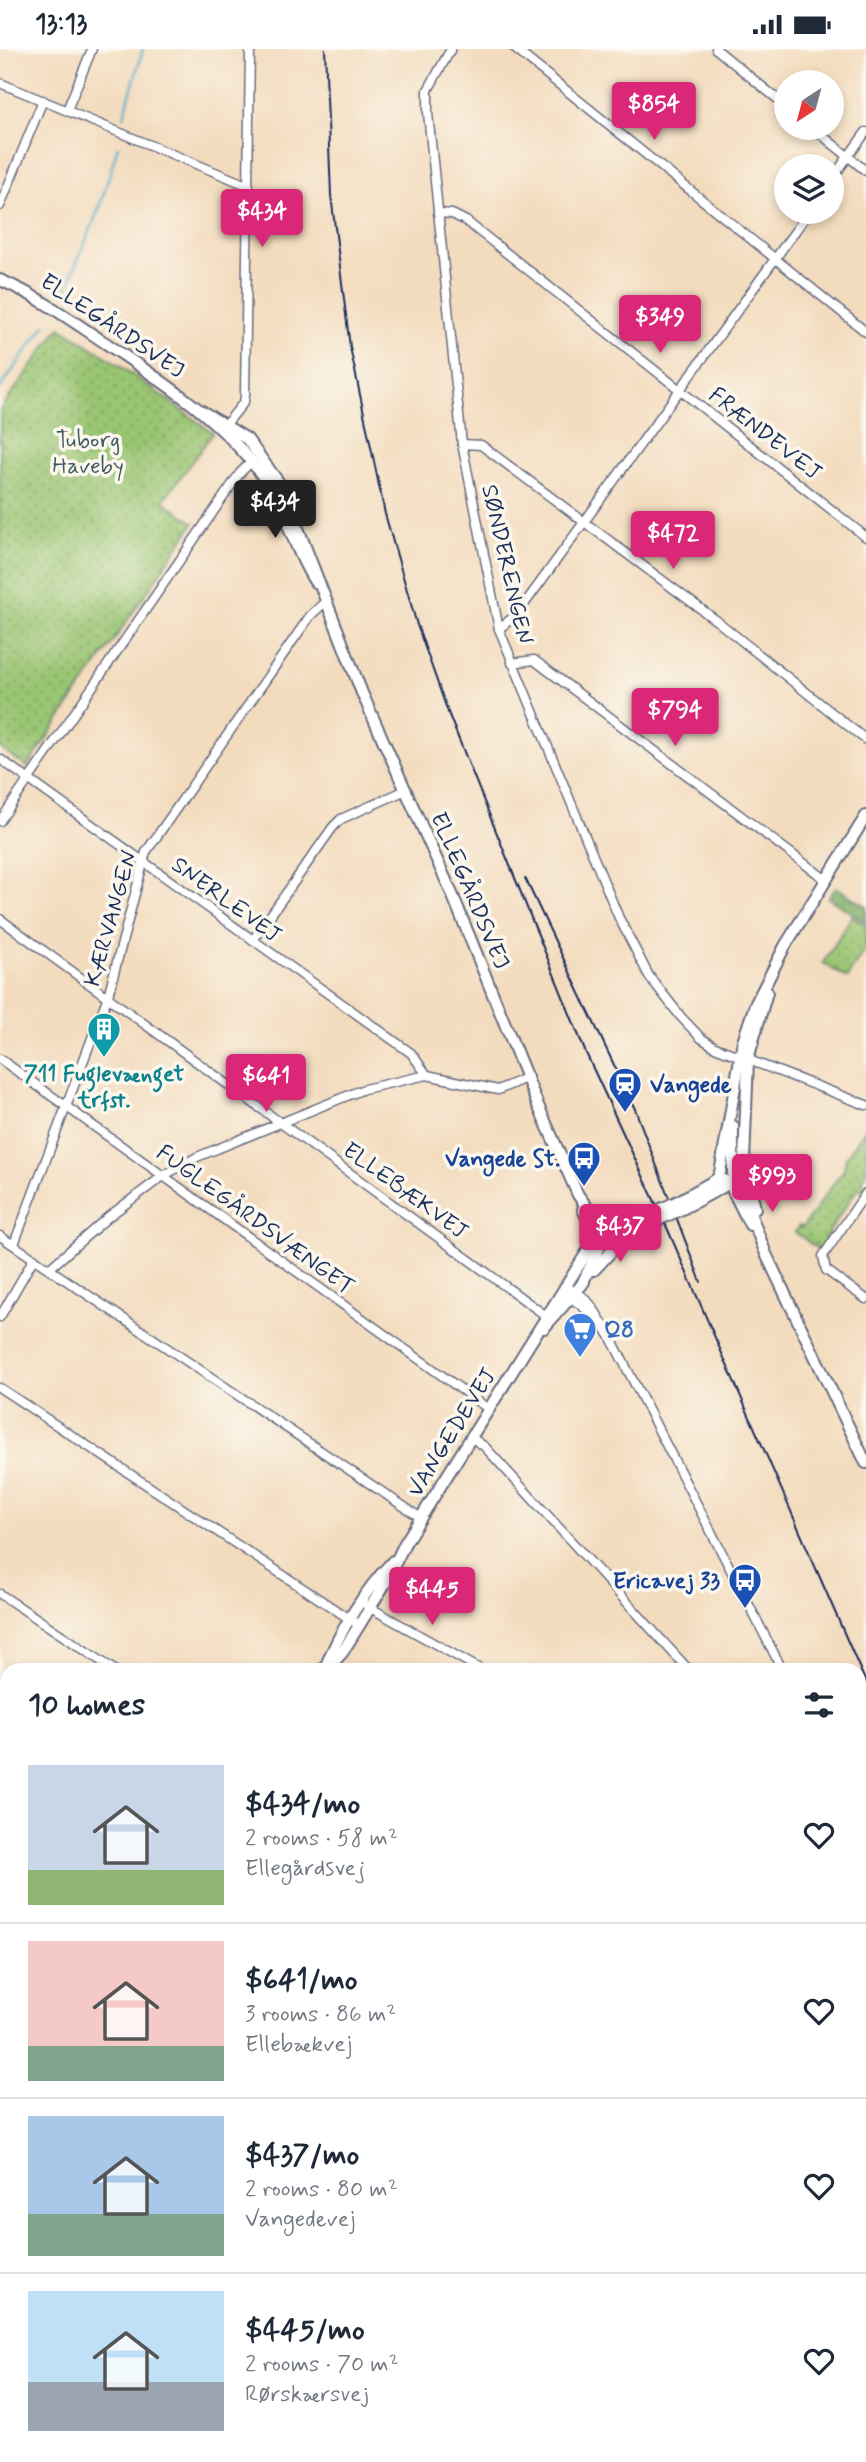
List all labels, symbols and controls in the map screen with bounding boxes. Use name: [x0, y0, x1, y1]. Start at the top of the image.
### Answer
text: 13:13: [35, 8, 87, 42]
north arrow: [774, 70, 844, 140]
map controls: [774, 70, 844, 224]
pin: $854: [613, 83, 695, 142]
text: $854: [628, 90, 680, 120]
button: layers: [774, 154, 844, 224]
pin: $434: [221, 189, 303, 249]
text: $434: [237, 197, 287, 227]
street label: ELLEGÅRDSVEJ: [34, 267, 190, 386]
pin: $349: [619, 295, 701, 355]
text: $349: [635, 303, 685, 333]
street label: FRÆNDEVEJ: [702, 381, 828, 488]
park label: Tuborg Haveby: [52, 426, 124, 482]
pin: $434: [234, 481, 316, 540]
street label: SØNDERENGEN: [473, 482, 539, 647]
text: $434: [250, 488, 300, 518]
pin: $472: [632, 511, 714, 571]
text: $472: [647, 519, 699, 549]
pin: $794: [634, 689, 716, 748]
text: $794: [648, 696, 702, 726]
street label: ELLEGÅRDSVEJ: [423, 808, 516, 974]
street label: KÆRVANGEN: [78, 847, 146, 990]
street label: SNERLEVEJ: [165, 851, 287, 951]
building icon: 711 Fuglevænget trfst.: [85, 1010, 123, 1059]
pin: $641: [225, 1055, 307, 1114]
place label: 711 Fuglevænget trfst.: [24, 1060, 184, 1116]
text: $641: [242, 1062, 290, 1092]
station icon: Vangede: [606, 1065, 644, 1114]
place label: Vangede: [650, 1071, 732, 1103]
street label: ELLEBÆKVEJ: [336, 1136, 473, 1247]
street label: FUGLEGÅRDSVÆNGET: [150, 1139, 360, 1303]
bus stop icon: Vangede St.: [565, 1139, 603, 1188]
place label: Vangede St.: [445, 1145, 560, 1177]
pin: $993: [731, 1155, 813, 1214]
text: $993: [748, 1162, 796, 1192]
pin: $437: [579, 1205, 661, 1264]
text: $437: [595, 1212, 645, 1242]
supermarket icon: Q8: [561, 1310, 599, 1359]
place label: Q8: [604, 1316, 634, 1346]
street label: VANGEDEVEJ: [401, 1363, 504, 1503]
bus stop icon: Ericavej 33: [726, 1561, 764, 1610]
pin: $445: [391, 1567, 473, 1627]
place label: Ericavej 33: [613, 1567, 720, 1597]
text: $445: [405, 1575, 459, 1605]
text: 10 homes: [28, 1686, 145, 1725]
icon: filters: [800, 1686, 838, 1724]
text: $434/mo: [245, 1785, 360, 1824]
icon: home: [84, 1793, 168, 1877]
icon: heart: [800, 1816, 838, 1854]
text: 2 rooms · 58 m²: [245, 1824, 398, 1854]
text: Ellegårdsvej: [245, 1854, 365, 1884]
text: $641/mo: [245, 1961, 358, 2000]
icon: home: [84, 1969, 168, 2053]
icon: heart: [800, 1992, 838, 2030]
text: 3 rooms · 86 m²: [245, 2000, 396, 2030]
text: Ellebækvej: [245, 2030, 352, 2060]
text: $437/mo: [245, 2136, 359, 2175]
icon: home: [84, 2144, 168, 2228]
icon: heart: [800, 2167, 838, 2205]
text: 2 rooms · 80 m²: [245, 2175, 398, 2205]
text: Vangedevej: [245, 2205, 356, 2235]
text: $445/mo: [245, 2311, 365, 2350]
icon: home: [84, 2319, 168, 2403]
icon: heart: [800, 2342, 838, 2380]
text: 2 rooms · 70 m²: [245, 2350, 399, 2380]
text: Rørskærsvej: [245, 2380, 369, 2410]

